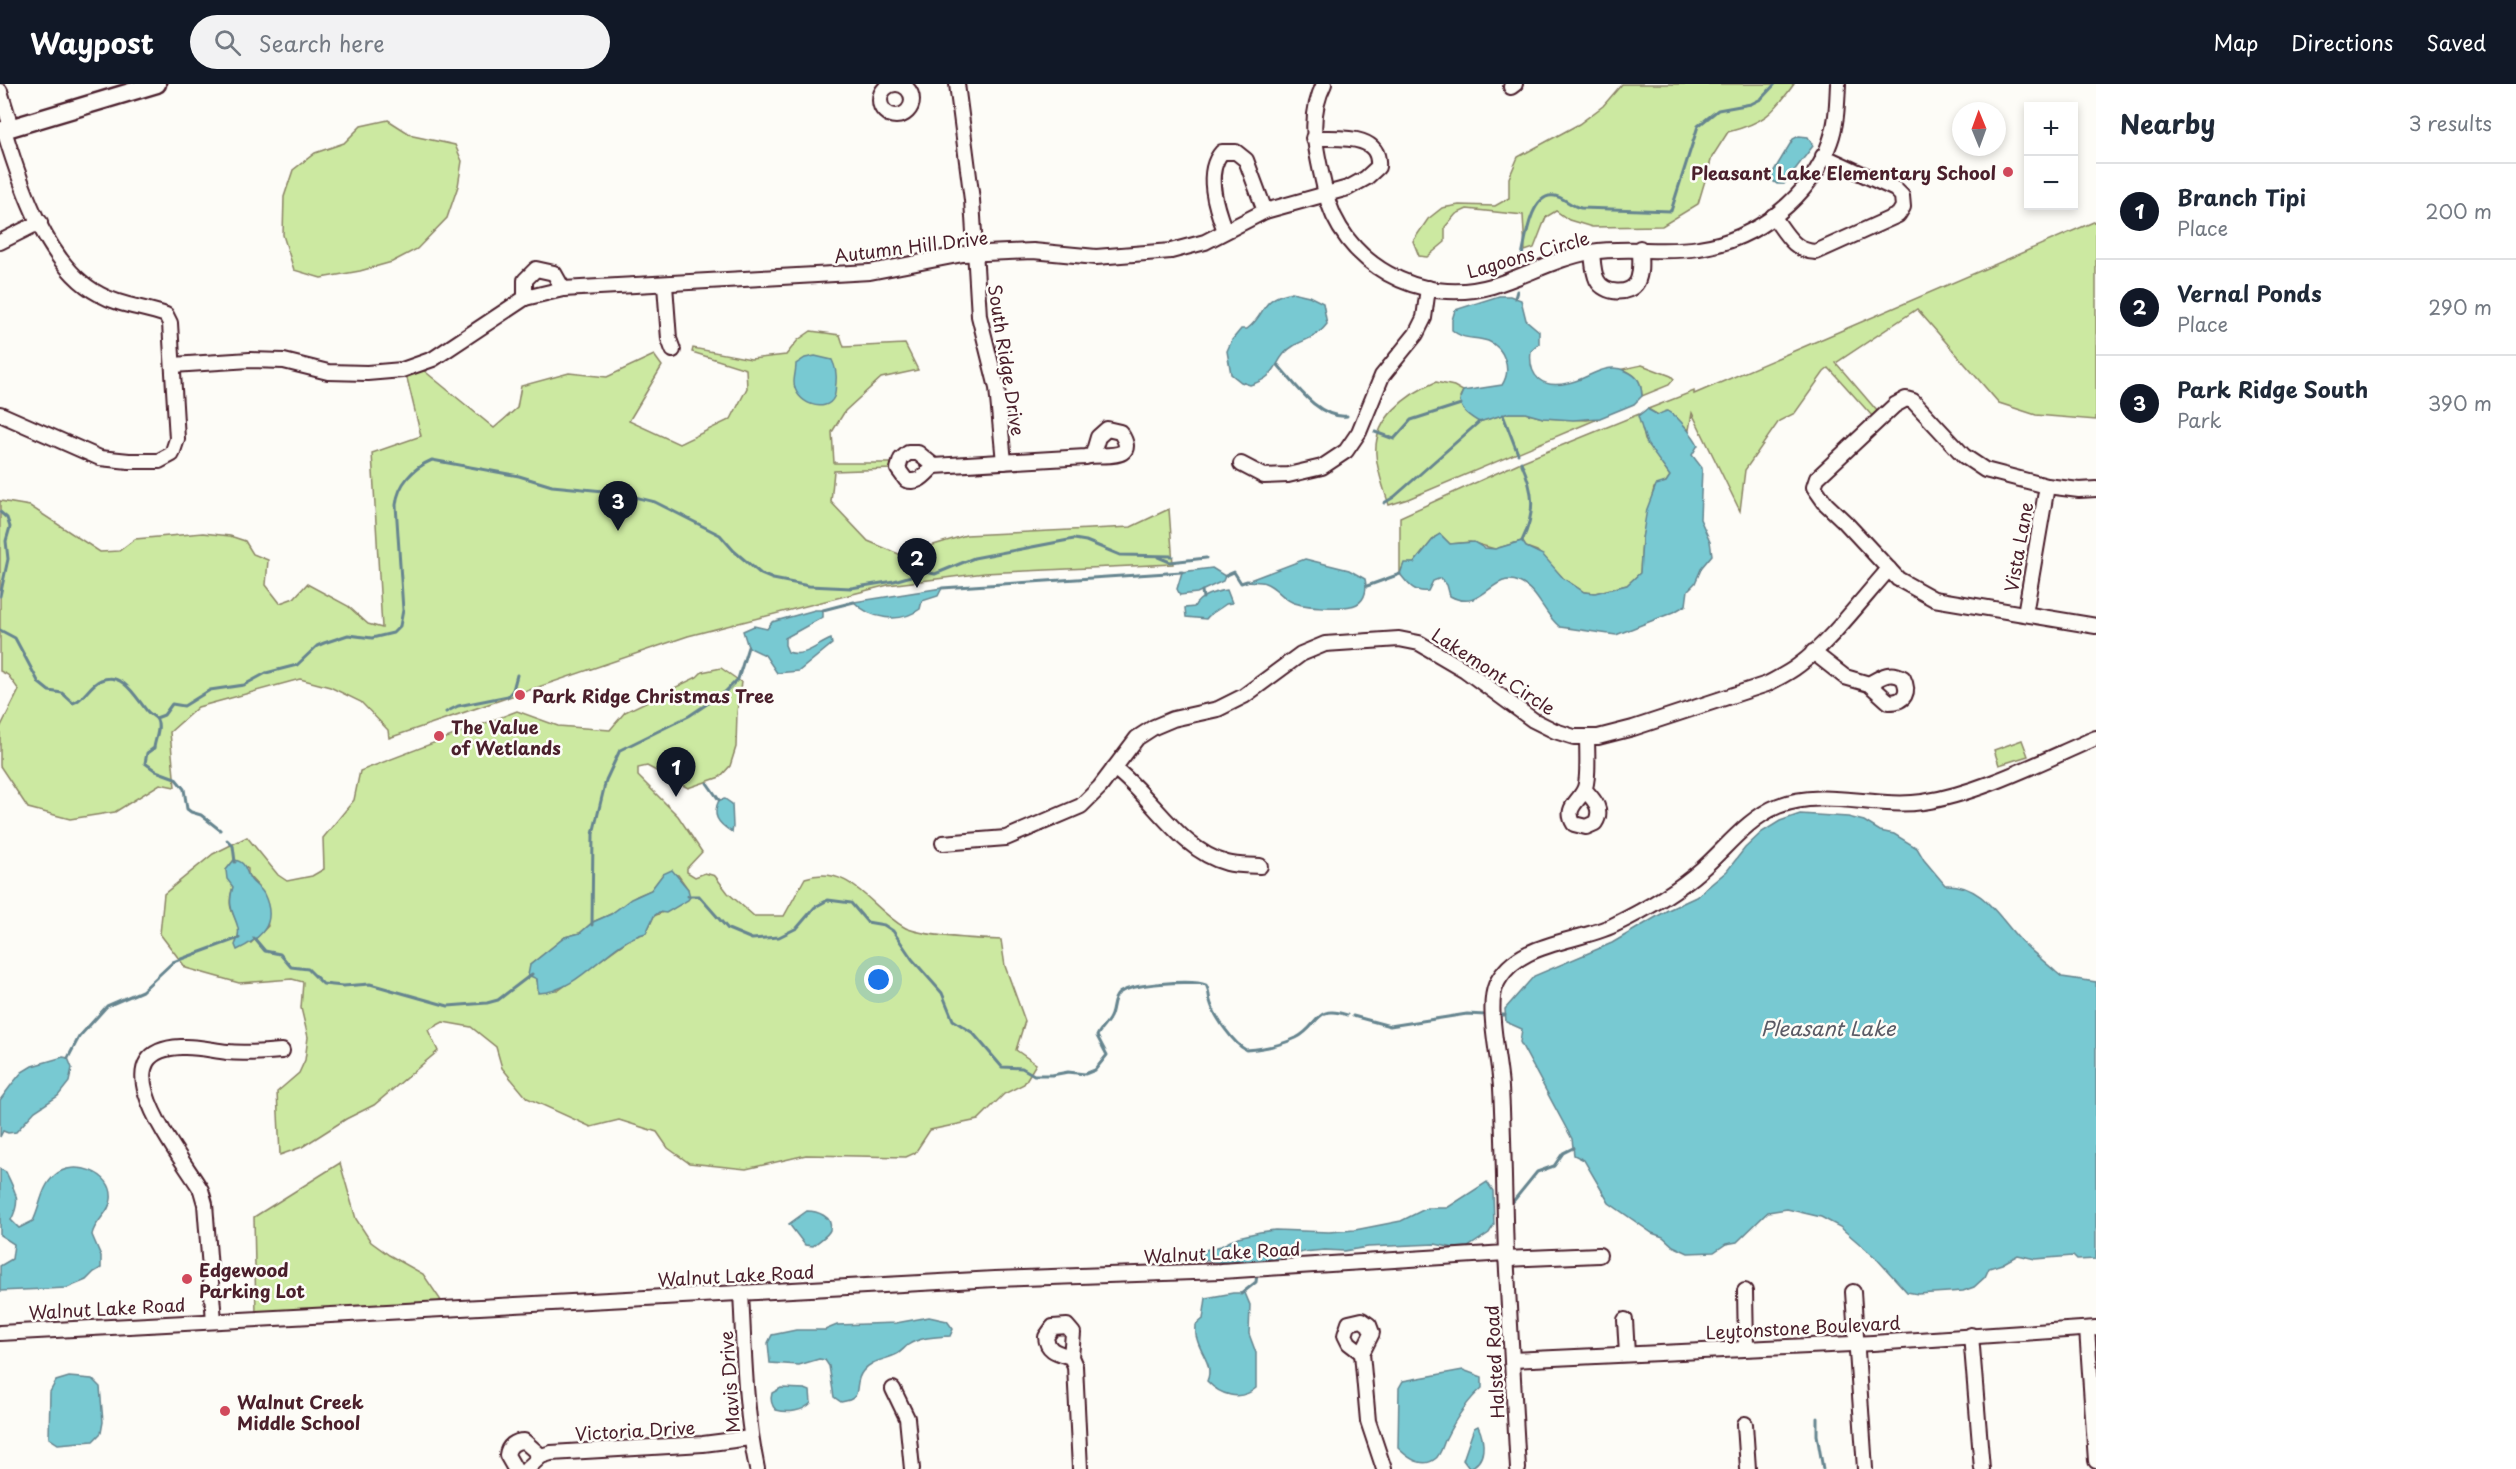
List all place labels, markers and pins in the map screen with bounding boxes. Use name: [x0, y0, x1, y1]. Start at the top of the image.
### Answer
place label: Pleasant Lake Elementary School: [1691, 159, 1996, 186]
marker: Pleasant Lake Elementary School: [2001, 165, 2015, 179]
pin: 3: [598, 482, 638, 531]
pin: 2: [898, 538, 936, 588]
place label: Park Ridge Christmas Tree: [532, 682, 774, 709]
marker: Park Ridge Christmas Tree: [513, 688, 527, 702]
place label: The Value of Wetlands: [451, 713, 561, 761]
marker: The Value of Wetlands: [432, 729, 446, 743]
pin: 1: [656, 748, 696, 797]
place label: Edgewood Parking Lot: [199, 1256, 305, 1304]
marker: Edgewood Parking Lot: [180, 1272, 194, 1286]
place label: Walnut Creek Middle School: [237, 1388, 364, 1436]
marker: Walnut Creek Middle School: [218, 1404, 232, 1418]

